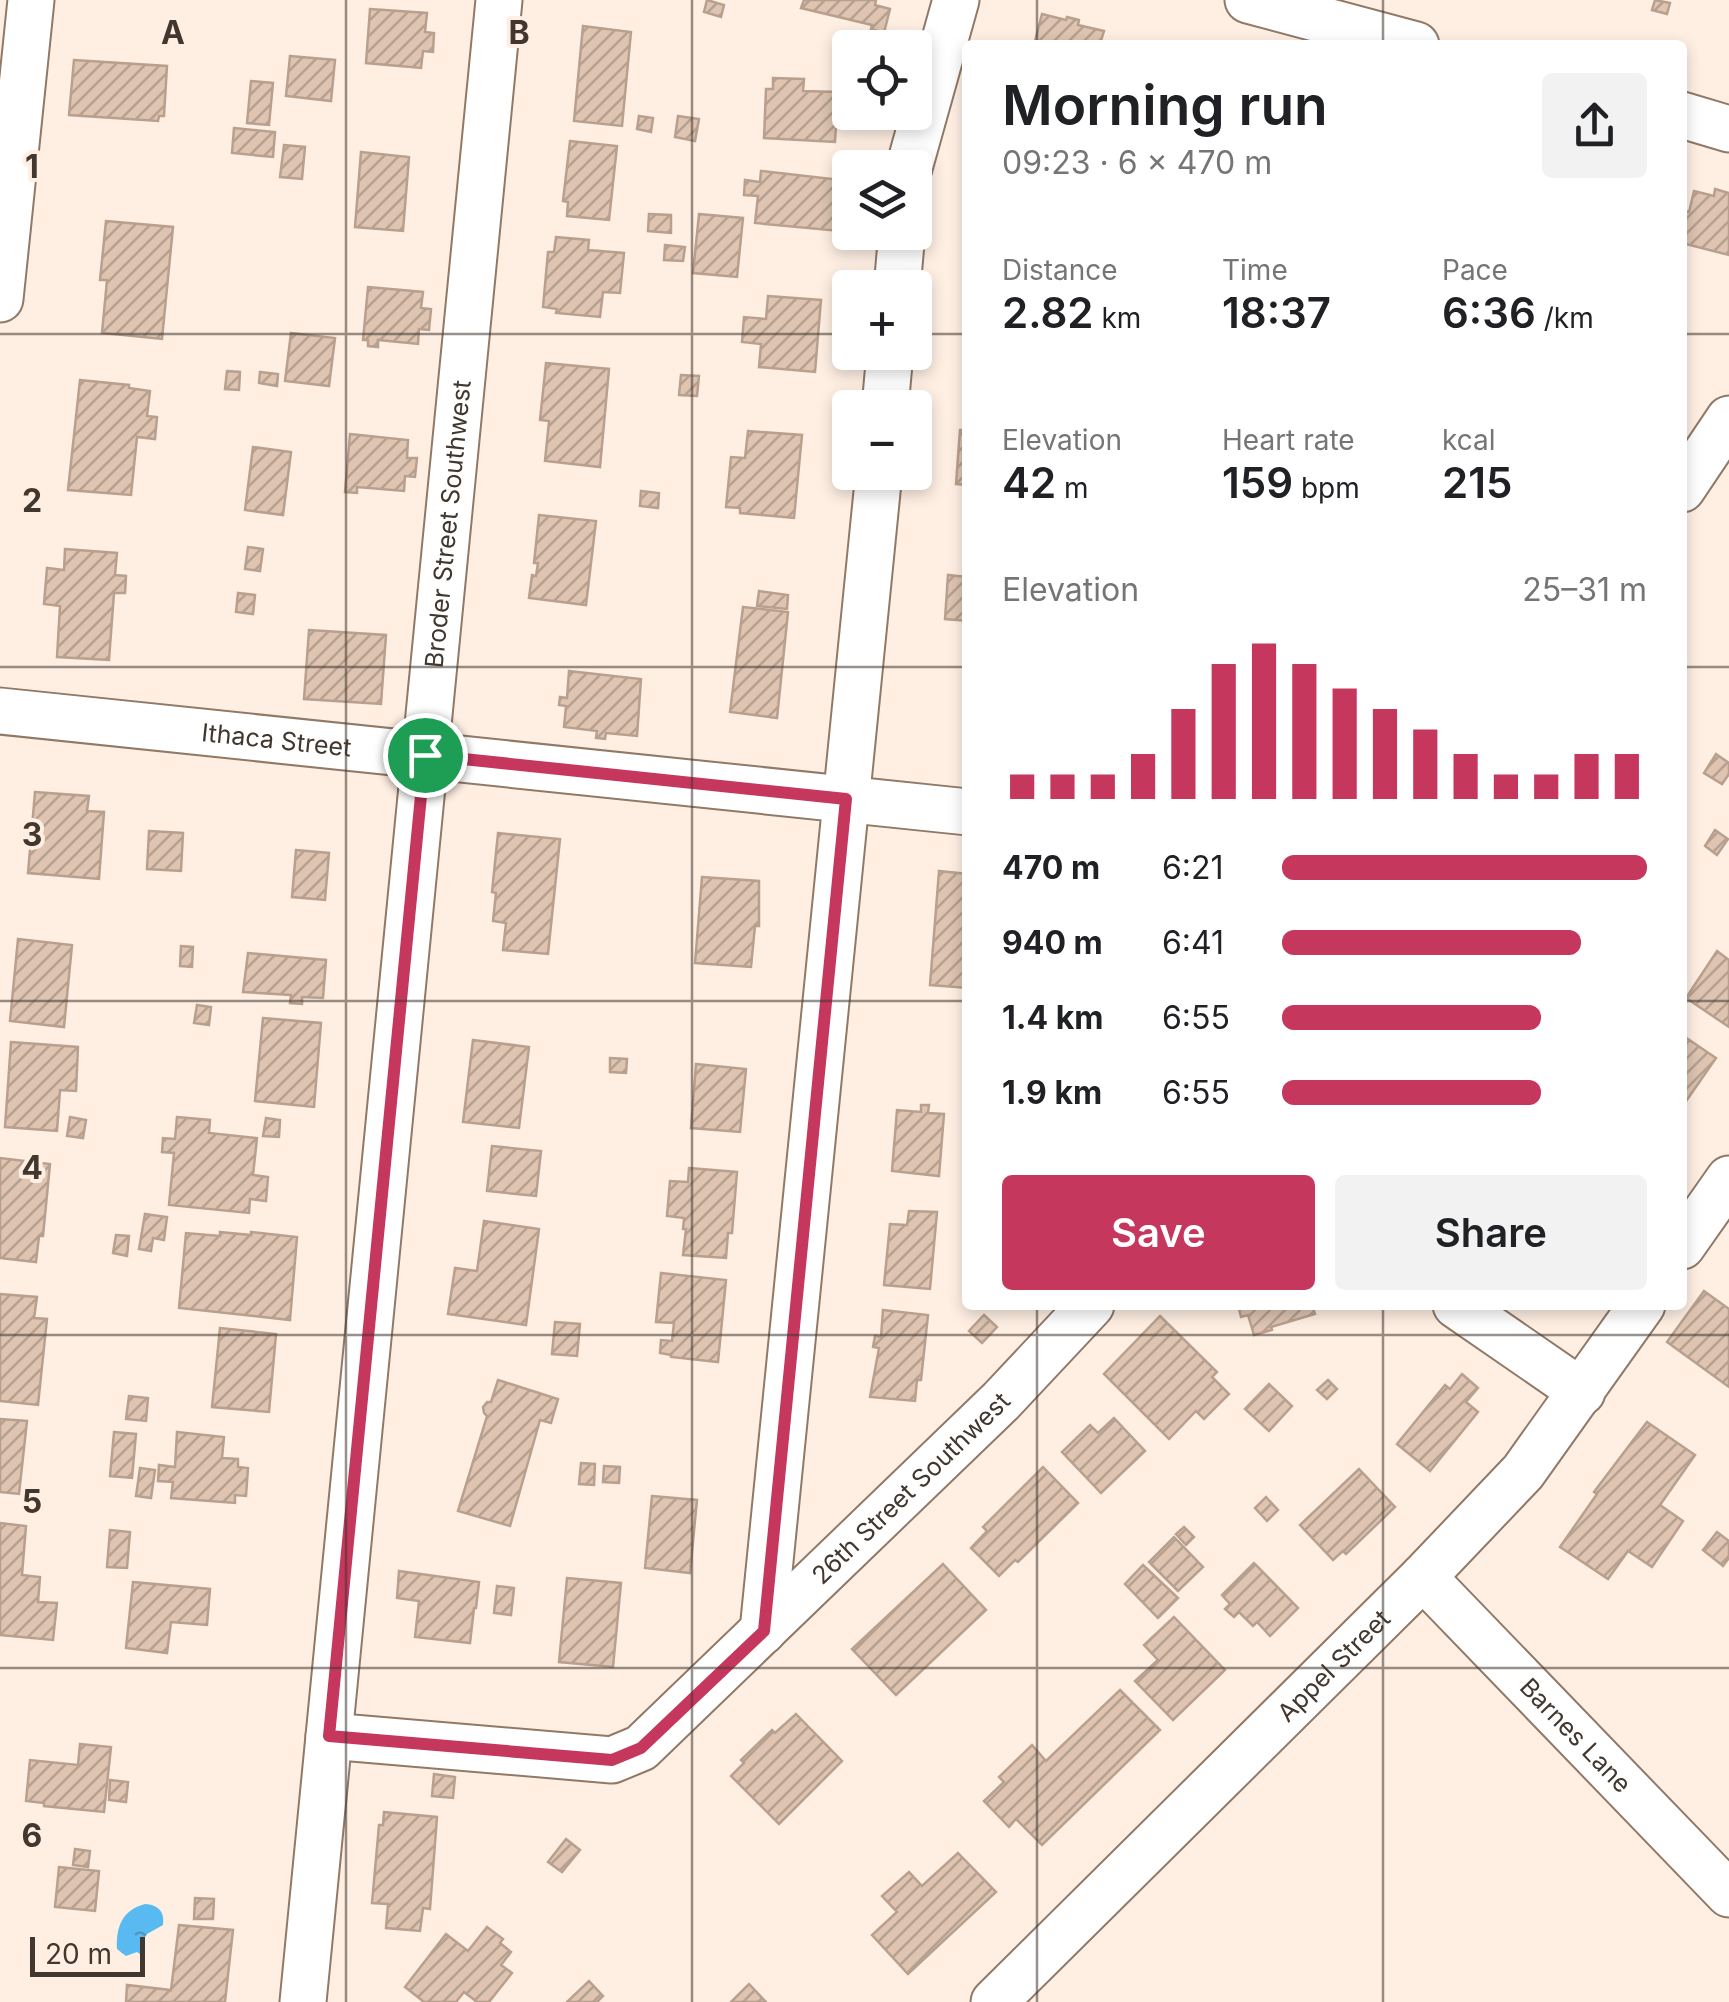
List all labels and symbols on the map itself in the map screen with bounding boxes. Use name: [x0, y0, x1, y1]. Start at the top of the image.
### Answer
text: A: [161, 13, 185, 52]
text: B: [508, 13, 530, 52]
text: 1: [25, 147, 39, 186]
street label: Broder Street Southwest: [419, 379, 477, 669]
text: 2: [22, 481, 42, 520]
pin: [383, 713, 468, 798]
street label: Ithaca Street: [200, 717, 353, 763]
text: 3: [22, 815, 42, 854]
text: 4: [21, 1148, 43, 1187]
street label: 26th Street Southwest: [806, 1386, 1016, 1590]
text: 5: [22, 1482, 42, 1521]
street label: Appel Street: [1271, 1604, 1396, 1728]
street label: Barnes Lane: [1514, 1672, 1638, 1799]
text: 6: [22, 1816, 42, 1855]
scale bar: [30, 1932, 145, 1976]

